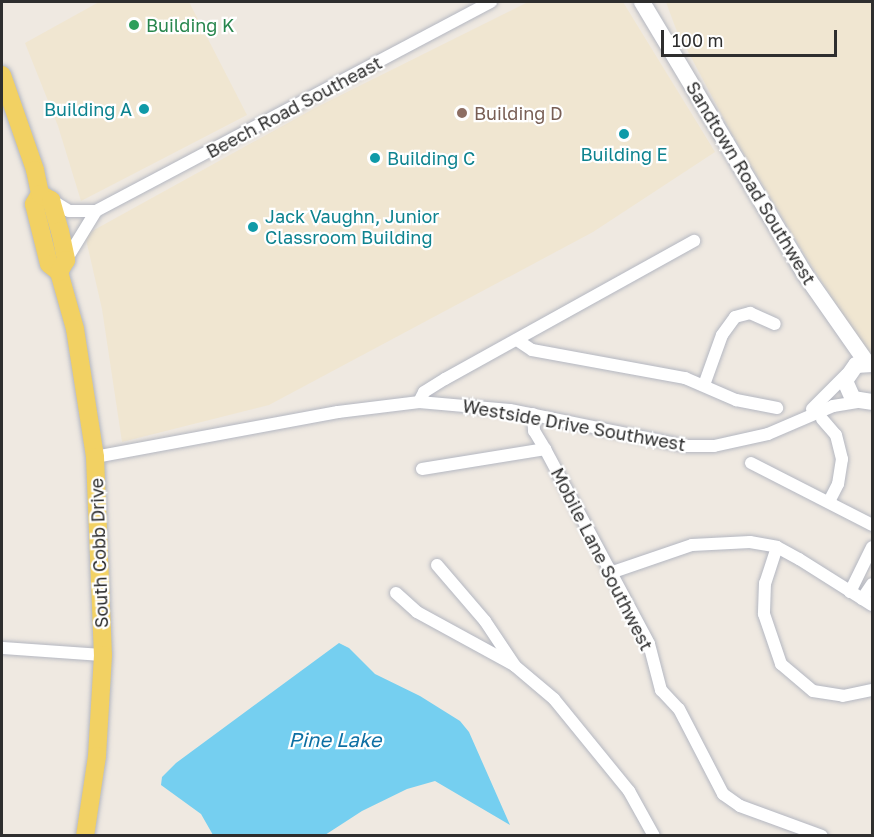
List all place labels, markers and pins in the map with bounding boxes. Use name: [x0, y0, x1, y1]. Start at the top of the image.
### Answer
place label: Building K: [146, 14, 234, 36]
marker: Building K: [127, 18, 141, 32]
place label: Building A: [44, 98, 132, 120]
marker: Building A: [137, 102, 151, 116]
place label: Building D: [474, 102, 562, 124]
marker: Building D: [455, 106, 469, 120]
marker: Building E: [617, 127, 631, 141]
place label: Building E: [581, 143, 667, 165]
place label: Building C: [387, 147, 475, 169]
marker: Building C: [368, 151, 382, 165]
place label: Jack Vaughn, Junior Classroom Building: [265, 206, 439, 248]
marker: Jack Vaughn, Junior Classroom Building: [246, 220, 260, 234]

